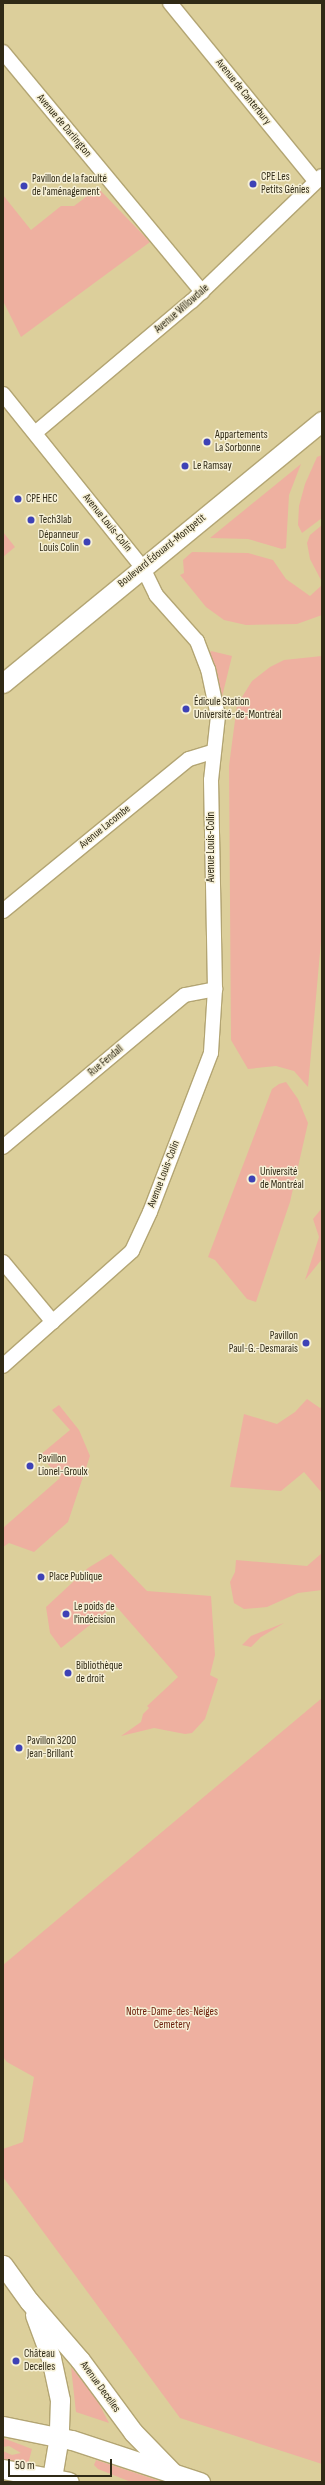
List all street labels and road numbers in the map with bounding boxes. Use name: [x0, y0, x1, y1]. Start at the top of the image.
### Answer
street label: Avenue de Canterbury: [212, 56, 274, 128]
street label: Avenue de Darlington: [34, 92, 94, 160]
street label: Avenue Willowdale: [152, 282, 212, 336]
street label: Avenue Louis-Colin: [80, 491, 134, 555]
street label: Boulevard Édouard-Montpetit: [115, 512, 209, 590]
street label: Avenue Lacombe: [77, 802, 133, 852]
street label: Avenue Louis-Colin: [204, 812, 218, 882]
street label: Rue Fendall: [86, 1042, 126, 1080]
street label: Avenue Louis-Colin: [145, 1139, 183, 1209]
street label: Avenue Decelles: [77, 2359, 123, 2415]

